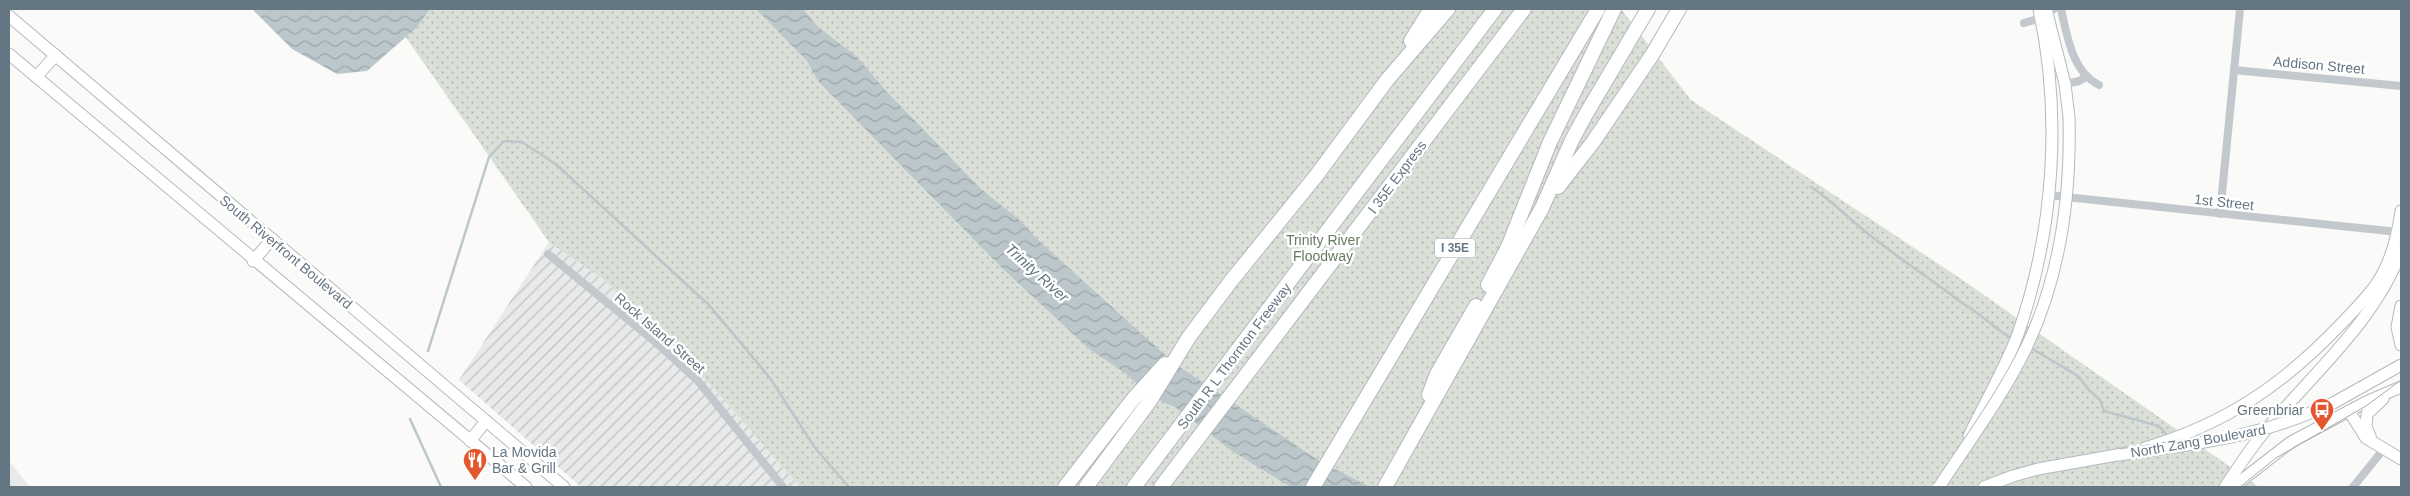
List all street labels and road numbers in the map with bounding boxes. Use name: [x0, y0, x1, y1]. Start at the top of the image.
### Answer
street label: Addison Street: [2273, 53, 2366, 77]
street label: I 35E Express: [1364, 137, 1430, 217]
street label: 1st Street: [2193, 191, 2255, 213]
street label: South Riverfront Boulevard: [216, 192, 356, 312]
road number: I 35E: [1435, 238, 1475, 258]
street label: South R L Thornton Freeway: [1174, 280, 1294, 432]
street label: Rock Island Street: [612, 289, 708, 377]
street label: North Zang Boulevard: [2129, 421, 2267, 461]

